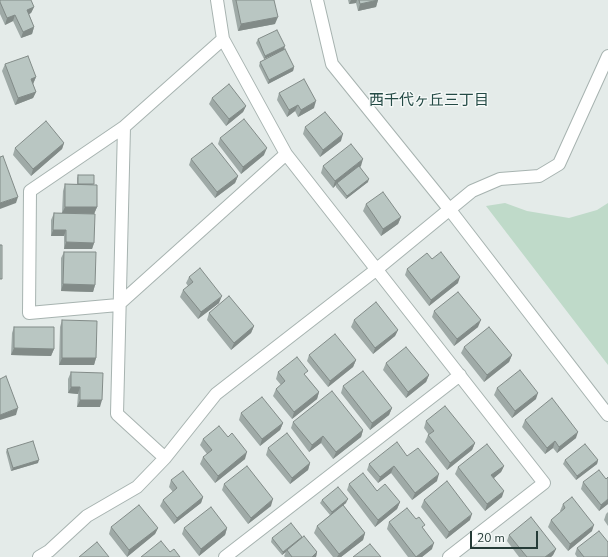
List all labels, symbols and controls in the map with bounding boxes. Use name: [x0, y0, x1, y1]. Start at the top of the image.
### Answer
district label: 西千代ヶ丘三丁目: [369, 92, 489, 110]
scale bar: [472, 523, 540, 549]
text: 20 m: [477, 530, 505, 546]

